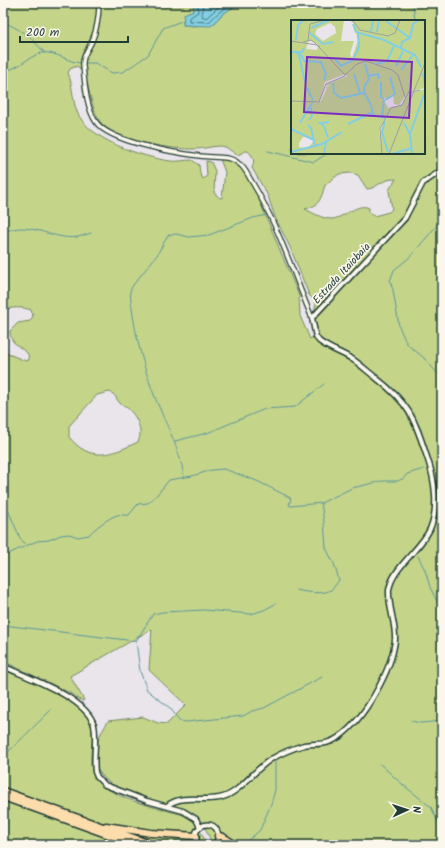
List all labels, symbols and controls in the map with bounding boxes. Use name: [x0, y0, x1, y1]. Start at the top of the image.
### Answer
scale bar: [20, 18, 128, 44]
inset map: [291, 20, 425, 154]
text: 200 m: [26, 23, 60, 42]
street label: Estrada Itaiobaia: [308, 239, 375, 308]
north arrow: [387, 790, 427, 830]
text: N: [407, 806, 425, 814]

